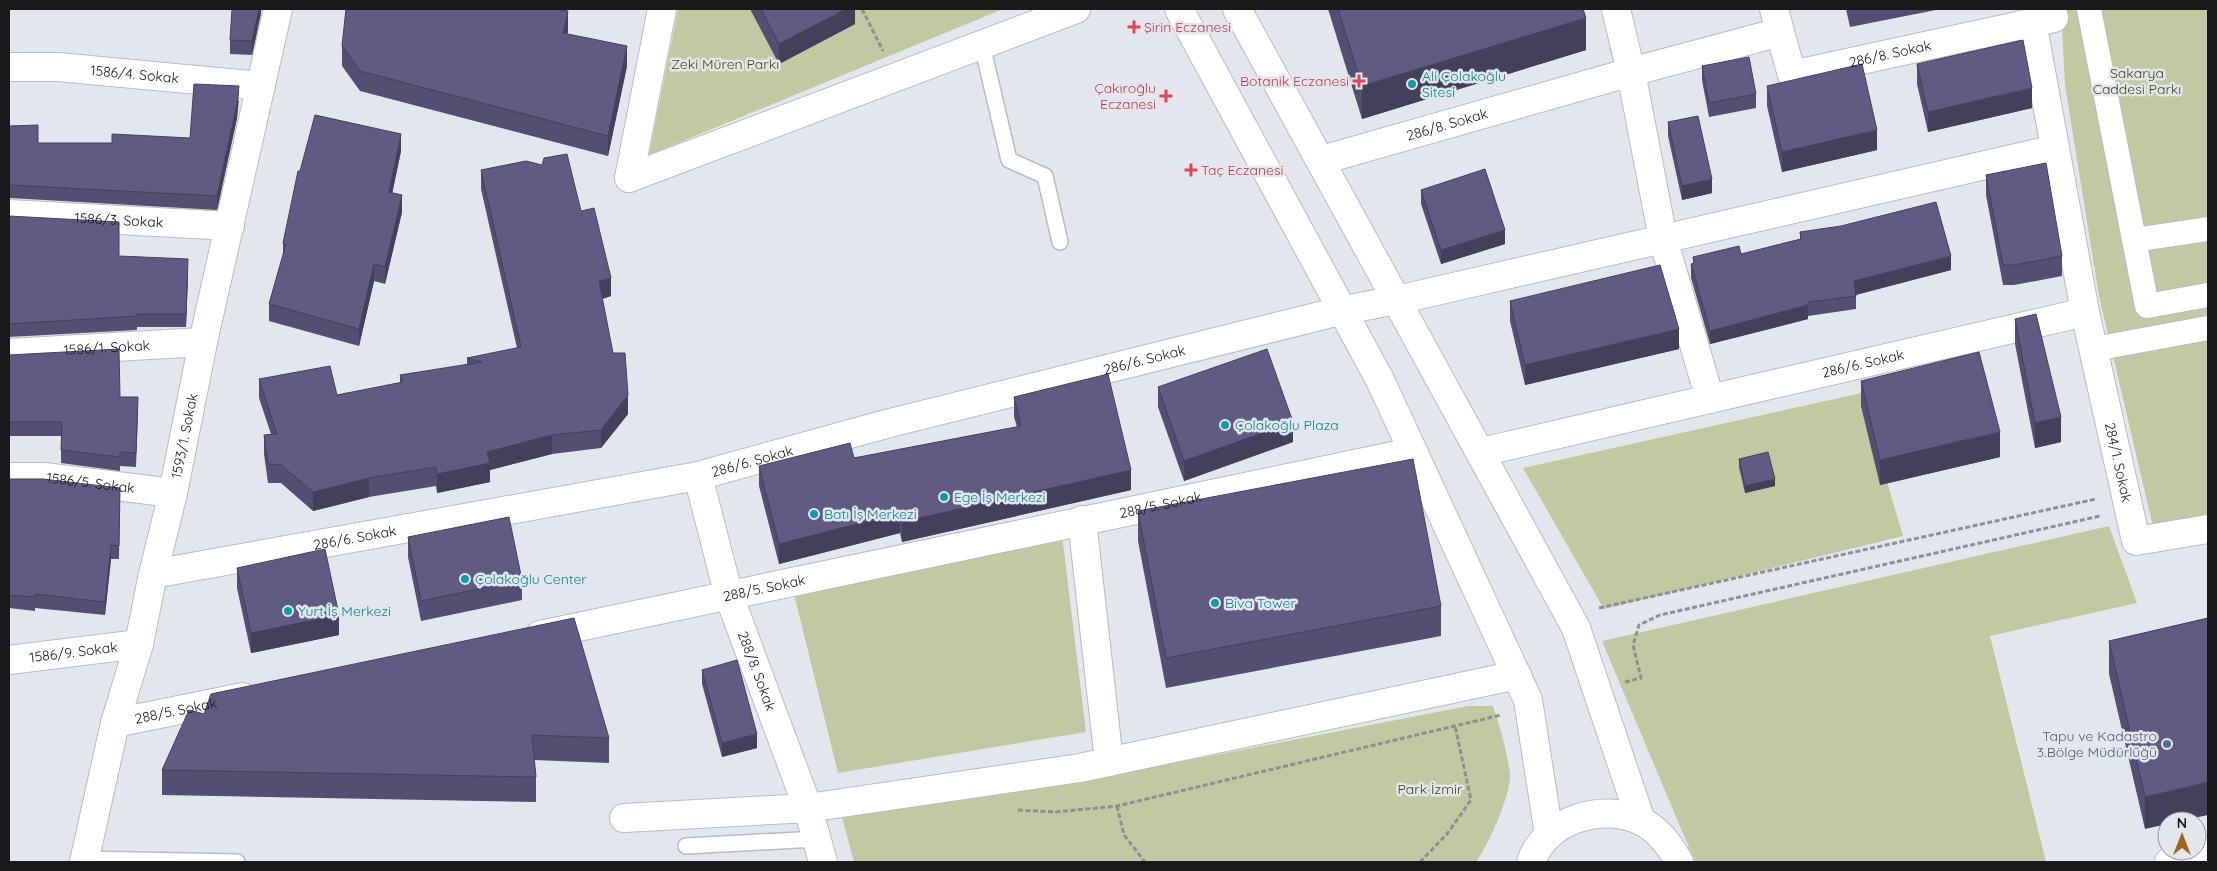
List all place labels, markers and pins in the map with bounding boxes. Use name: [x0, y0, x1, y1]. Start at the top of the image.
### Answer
place label: Şirin Eczanesi: [1144, 18, 1231, 36]
marker: Şirin Eczanesi: [1128, 21, 1140, 33]
place label: Ali Çolakoğlu Sitesi: [1422, 67, 1506, 101]
place label: Botanik Eczanesi: [1240, 72, 1349, 90]
marker: Botanik Eczanesi: [1353, 75, 1365, 87]
marker: Ali Çolakoğlu Sitesi: [1406, 78, 1418, 90]
place label: Çakıroğlu Eczanesi: [1094, 79, 1156, 113]
marker: Çakıroğlu Eczanesi: [1160, 90, 1172, 102]
place label: Taç Eczanesi: [1201, 161, 1284, 179]
marker: Taç Eczanesi: [1185, 164, 1197, 176]
place label: Çolakoğlu Plaza: [1235, 416, 1339, 434]
marker: Çolakoğlu Plaza: [1219, 419, 1231, 431]
place label: Ege İş Merkezi: [954, 488, 1046, 506]
marker: Ege İş Merkezi: [938, 491, 950, 503]
place label: Batı İş Merkezi: [824, 505, 917, 523]
marker: Batı İş Merkezi: [808, 508, 820, 520]
place label: Çolakoğlu Center: [475, 570, 587, 588]
marker: Çolakoğlu Center: [459, 573, 471, 585]
place label: Biva Tower: [1225, 594, 1296, 612]
marker: Biva Tower: [1209, 597, 1221, 609]
place label: Yurt İş Merkezi: [298, 602, 391, 620]
marker: Yurt İş Merkezi: [282, 605, 294, 617]
place label: Tapu ve Kadastro 3.Bölge Müdürlüğü: [2037, 727, 2157, 761]
marker: Tapu ve Kadastro 3.Bölge Müdürlüğü: [2161, 738, 2173, 750]

